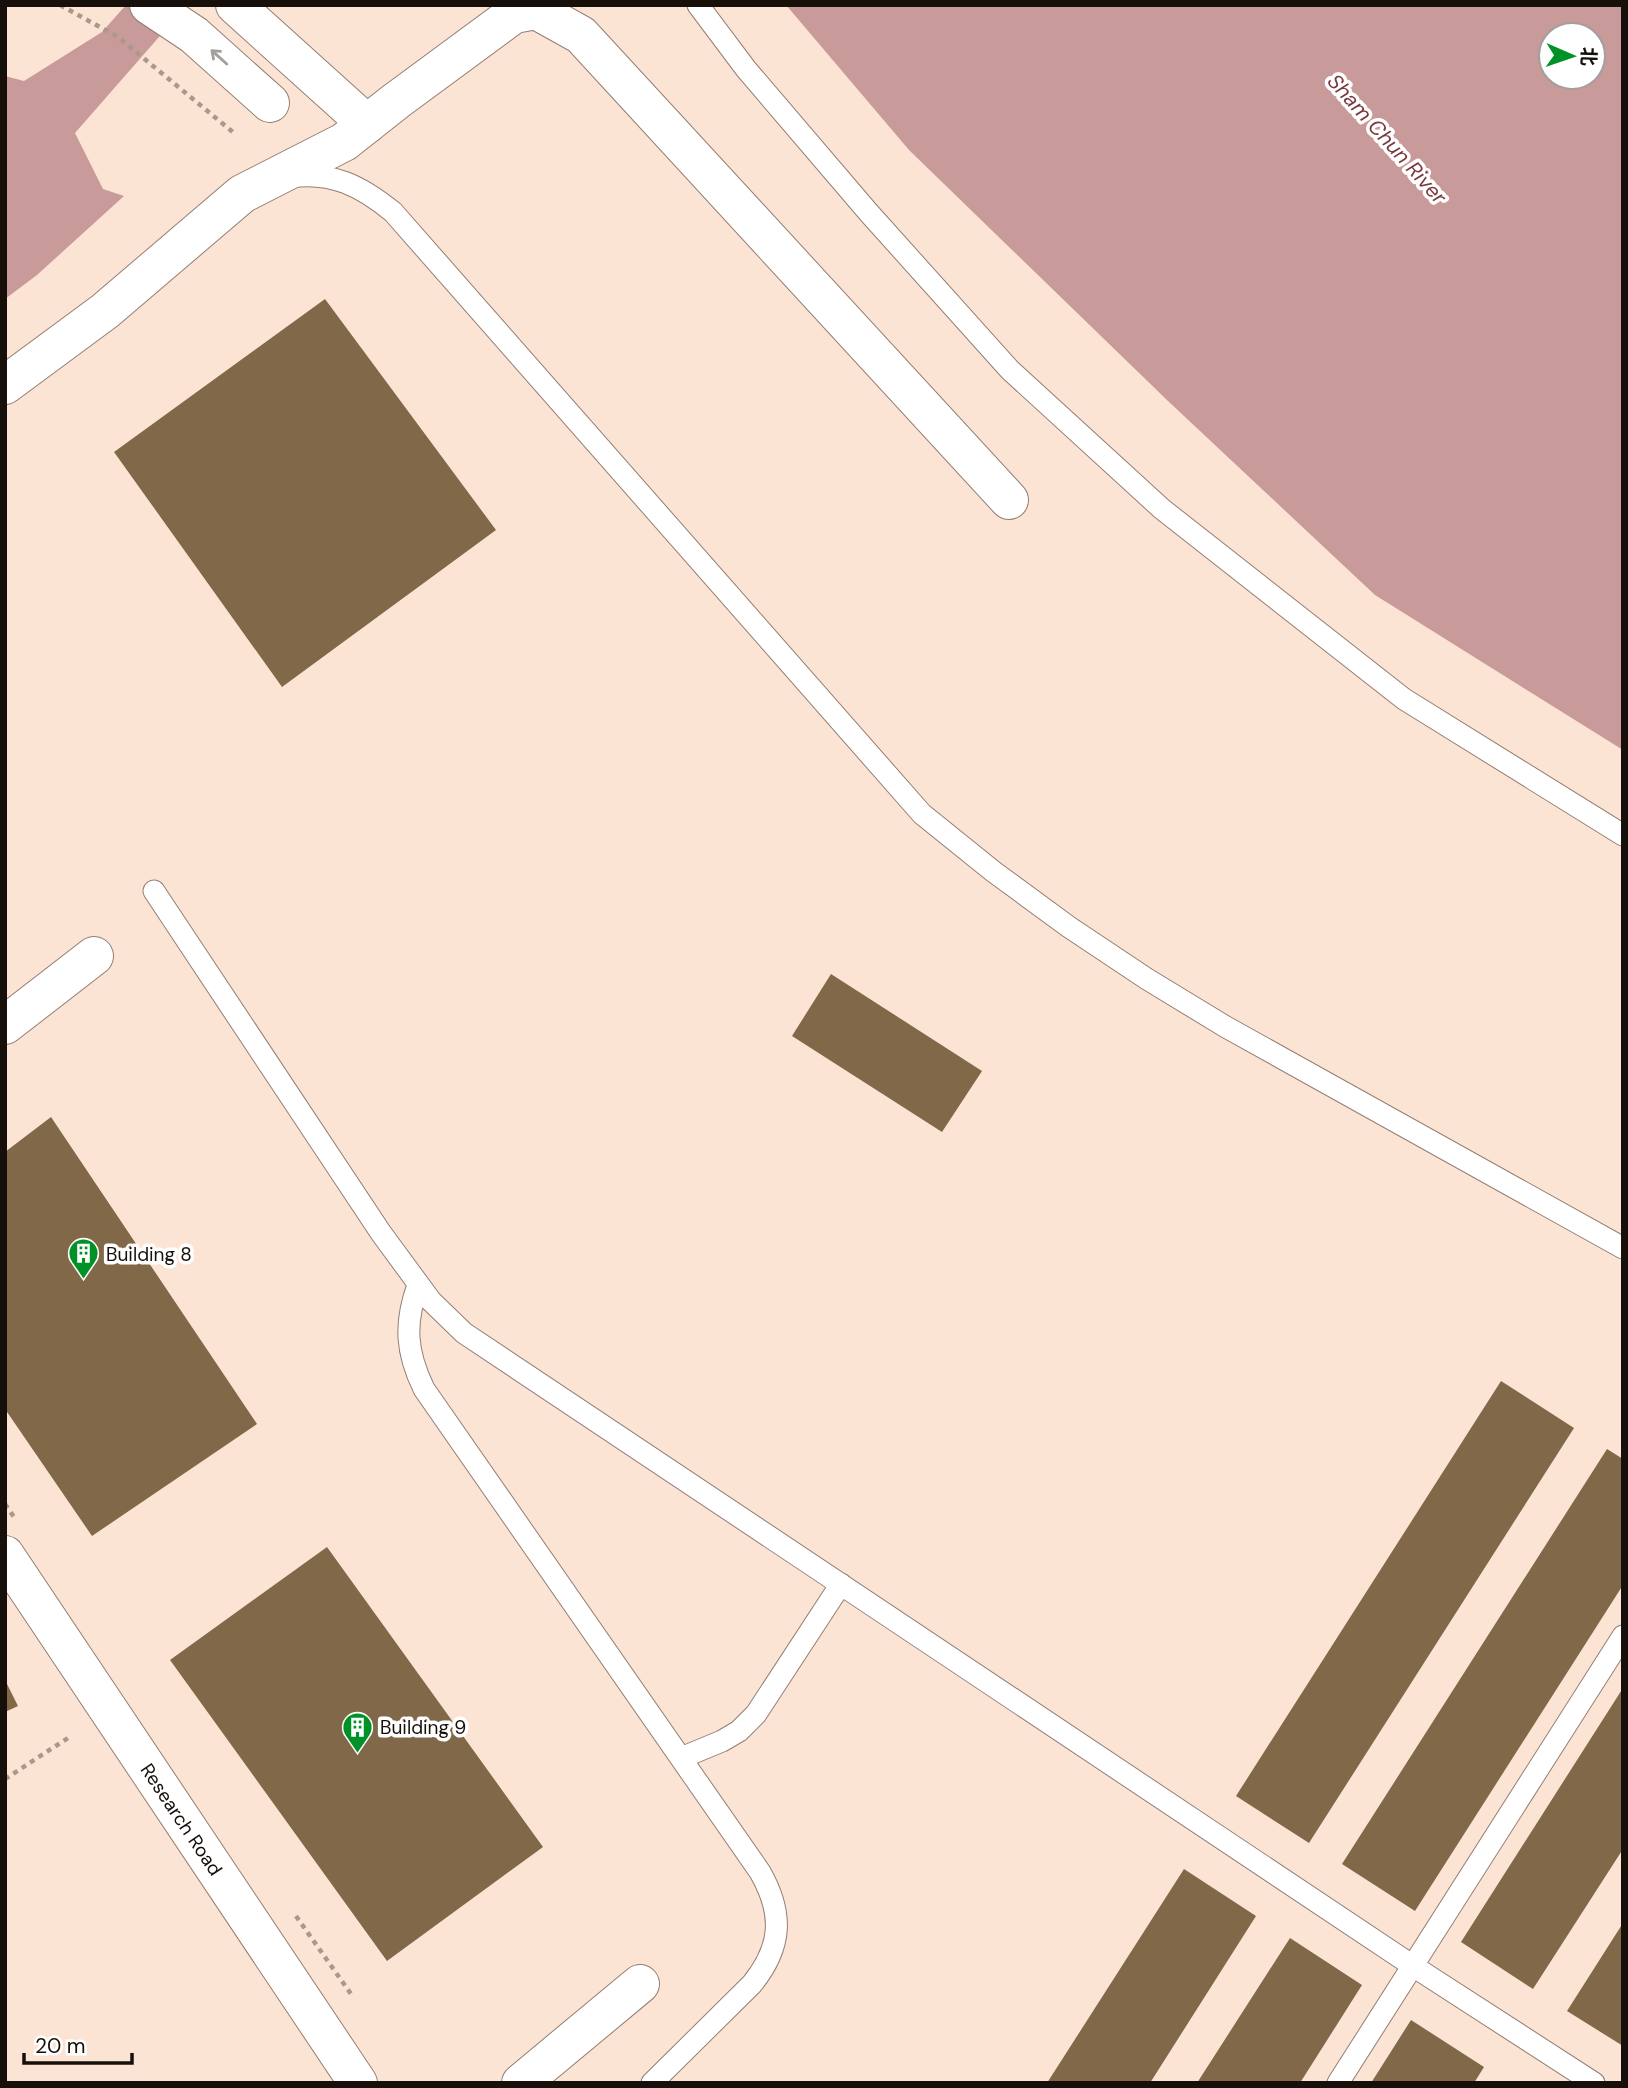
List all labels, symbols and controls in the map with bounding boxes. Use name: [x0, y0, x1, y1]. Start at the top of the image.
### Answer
north arrow: [1537, 21, 1607, 91]
text: 北: [1576, 47, 1601, 67]
one-way arrow: [211, 49, 228, 66]
water label: Sham Chun River: [1321, 68, 1454, 211]
building icon: Building 8: [66, 1237, 100, 1281]
place label: Building 8: [106, 1242, 192, 1267]
building icon: Building 9: [340, 1710, 374, 1754]
place label: Building 9: [380, 1715, 466, 1740]
street label: Research Road: [135, 1758, 228, 1880]
scale bar: [24, 2022, 133, 2066]
text: 20 m: [35, 2032, 86, 2060]

